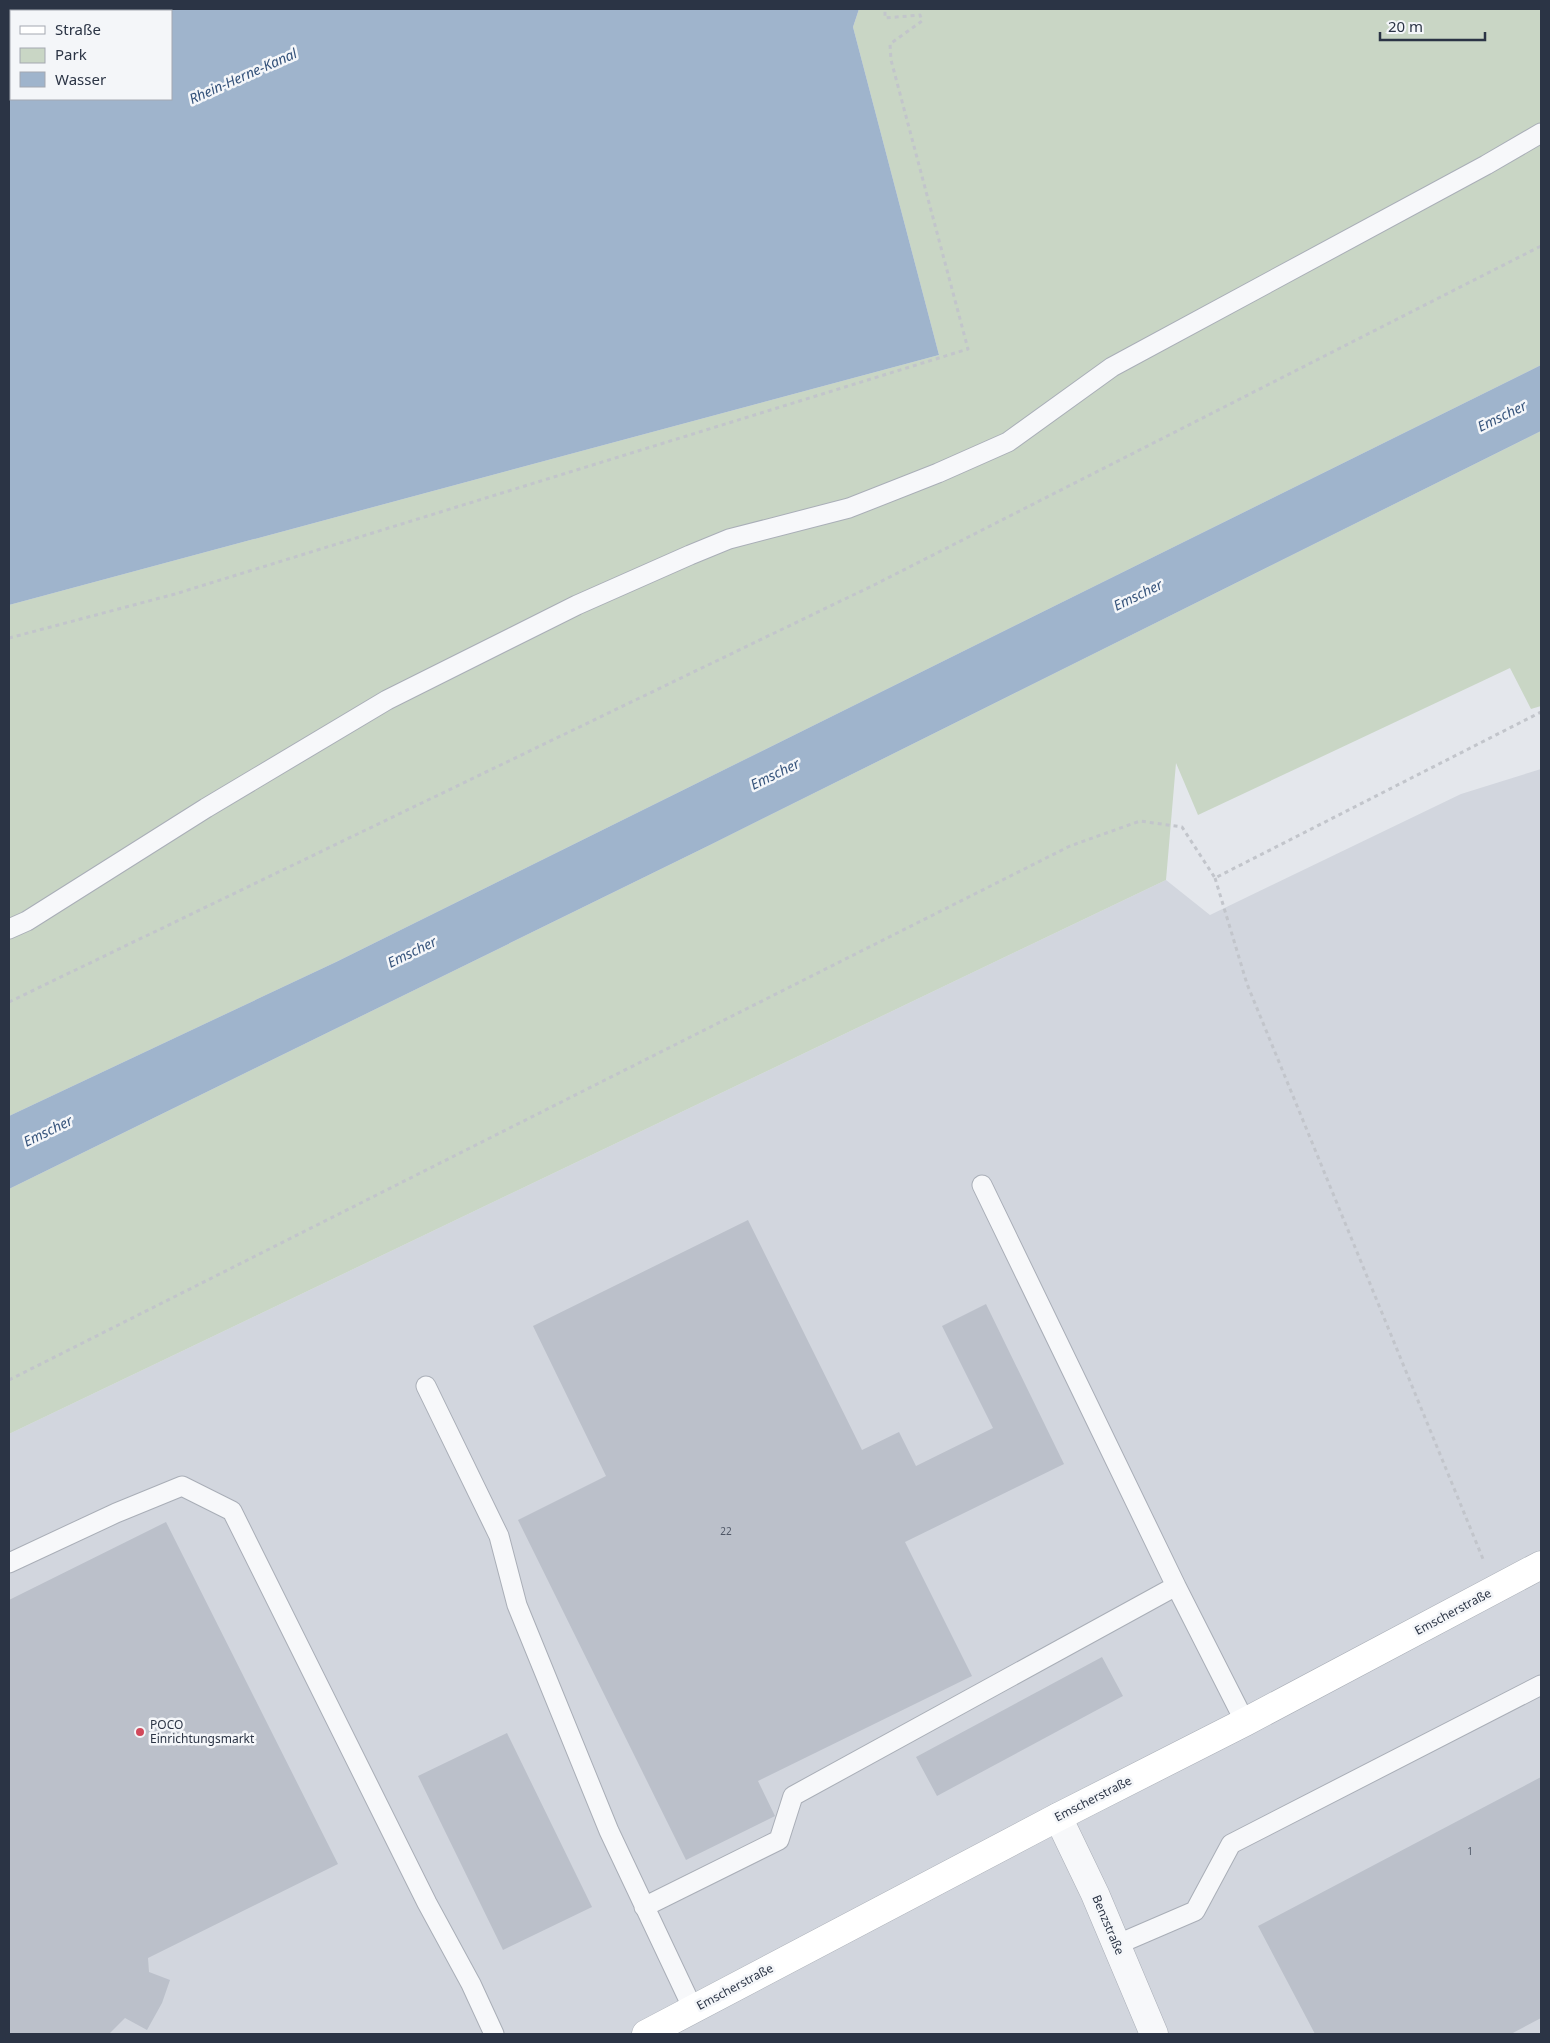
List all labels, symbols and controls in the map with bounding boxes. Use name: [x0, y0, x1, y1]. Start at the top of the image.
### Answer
legend: [10, 10, 172, 100]
scale bar: [1380, 10, 1485, 42]
text: 20 m: [1388, 16, 1423, 36]
text: Straße: [55, 19, 101, 39]
water label: Rhein-Herne-Kanal: [186, 43, 300, 108]
text: Park: [55, 44, 87, 64]
text: Wasser: [55, 69, 106, 89]
water label: Emscher: [1474, 395, 1530, 436]
water label: Emscher: [1110, 574, 1166, 615]
water label: Emscher: [747, 753, 803, 794]
water label: Emscher: [384, 931, 440, 972]
water label: Emscher: [20, 1110, 76, 1151]
house number: 22: [720, 1524, 732, 1538]
street label: Emscherstraße: [1412, 1584, 1494, 1639]
place label: POCO Einrichtungsmarkt: [150, 1716, 255, 1747]
marker: POCO Einrichtungsmarkt: [134, 1726, 146, 1738]
street label: Emscherstraße: [1051, 1772, 1134, 1825]
house number: 1: [1467, 1844, 1473, 1858]
street label: Benzstraße: [1088, 1892, 1129, 1958]
street label: Emscherstraße: [694, 1959, 776, 2014]

